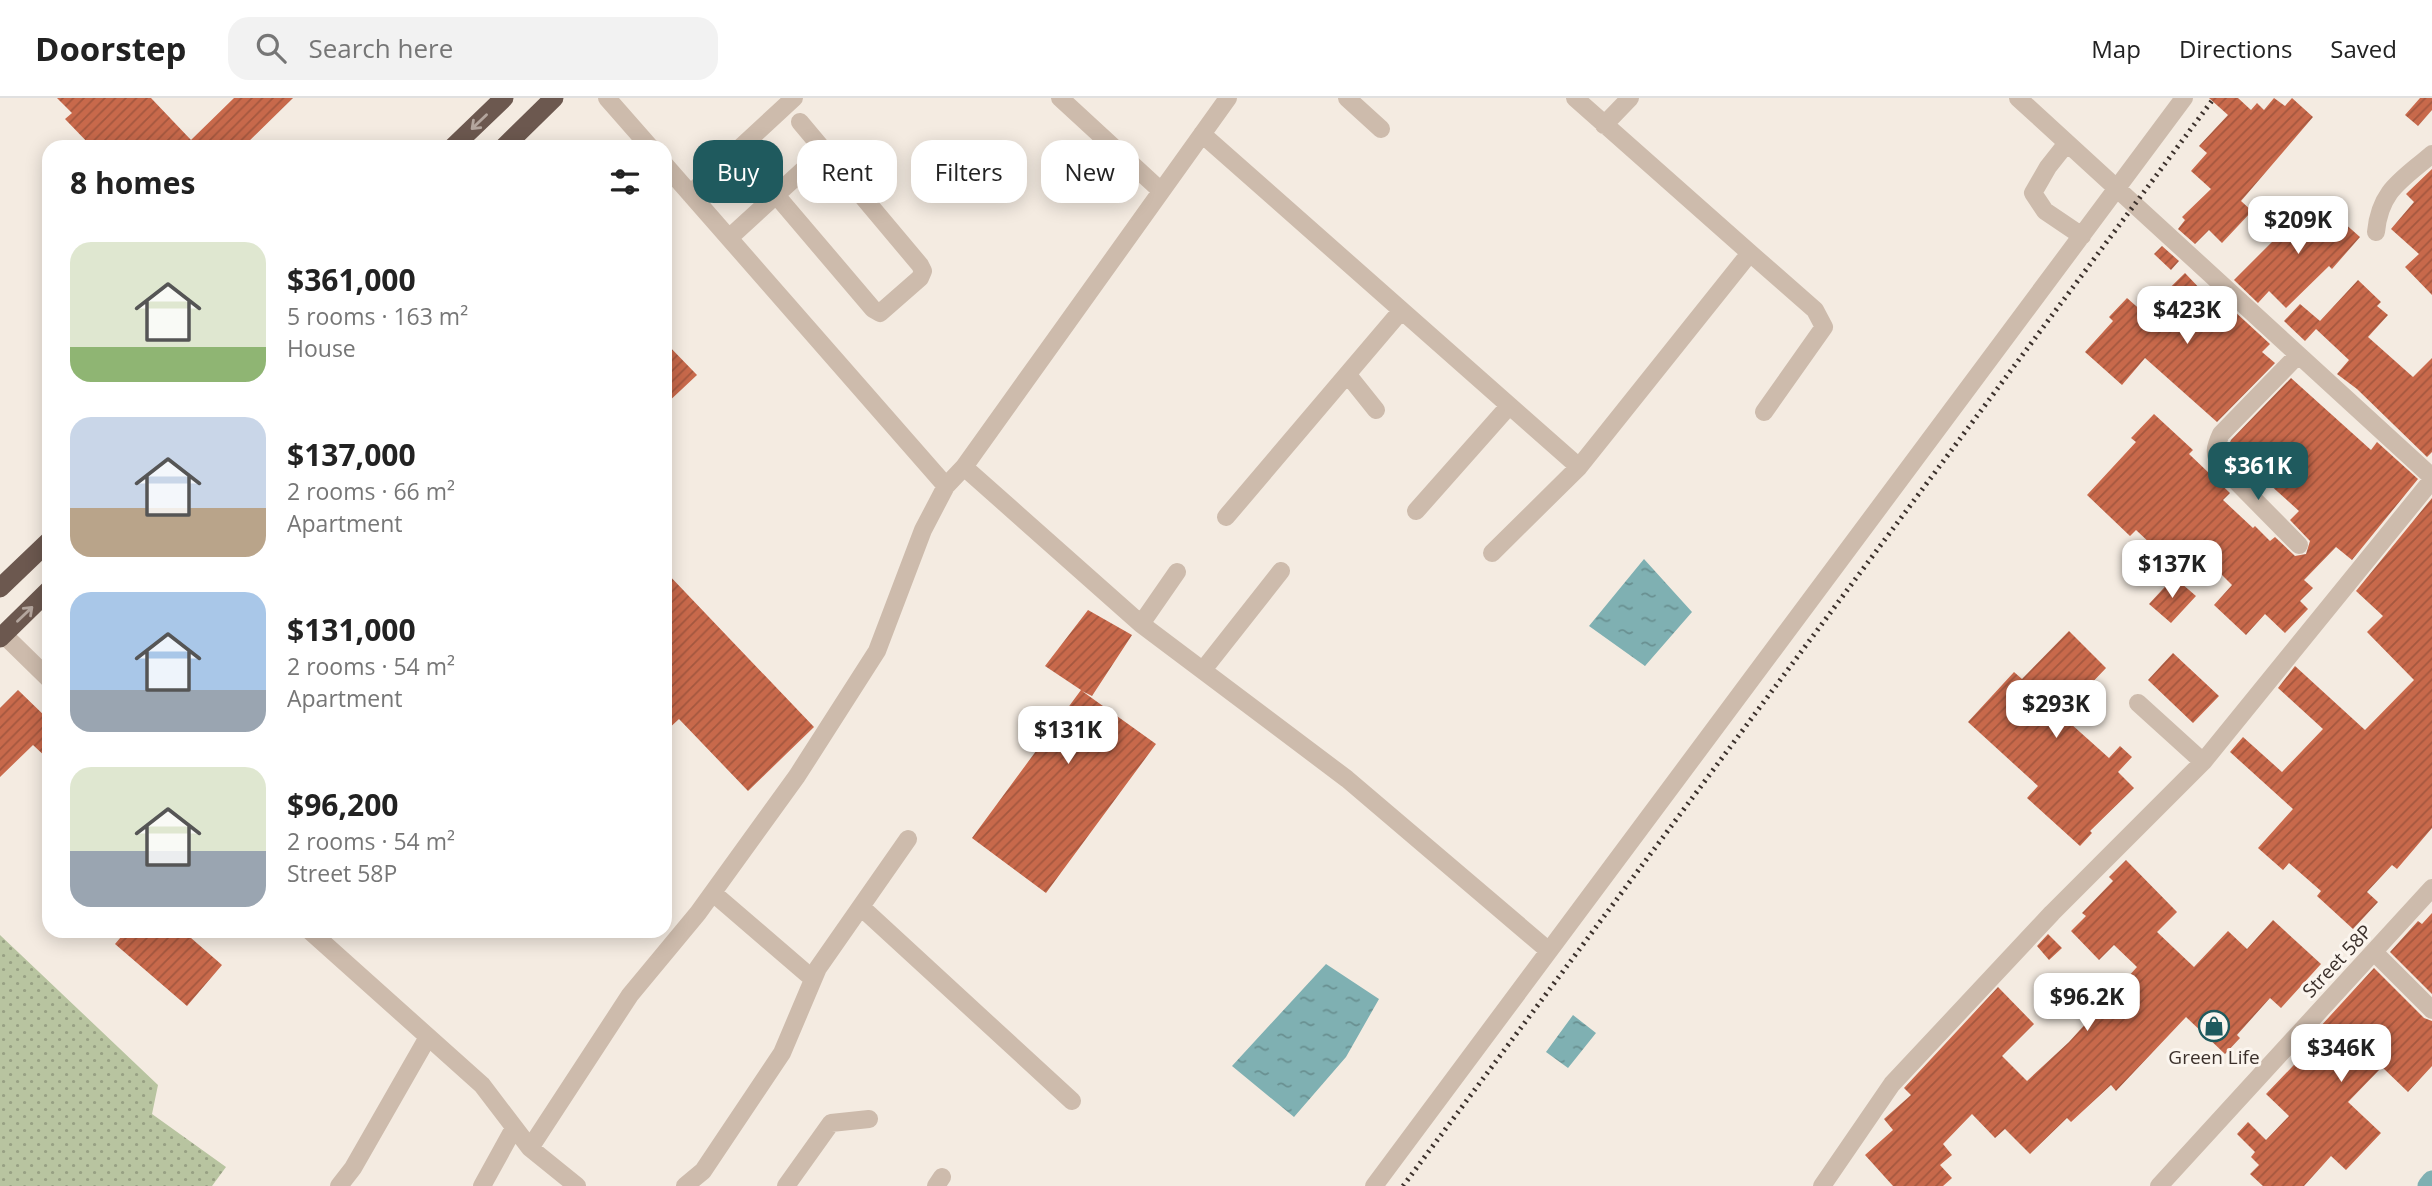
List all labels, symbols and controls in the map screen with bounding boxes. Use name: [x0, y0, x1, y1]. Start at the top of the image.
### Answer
search box: [228, 17, 718, 80]
text: Doorstep: [35, 26, 186, 71]
icon: search: [252, 29, 290, 67]
text: Search here: [308, 30, 453, 66]
text: Map: [2091, 32, 2141, 65]
text: Directions: [2179, 32, 2292, 65]
text: Saved: [2330, 32, 2397, 65]
one-way arrow: [471, 114, 488, 131]
chip: Buy: [693, 140, 783, 203]
chip: Rent: [797, 140, 897, 203]
chip: Filters: [911, 140, 1027, 203]
chip: New: [1041, 140, 1139, 203]
text: 8 homes: [70, 162, 195, 203]
icon: filters: [606, 163, 644, 201]
pin: $209K: [2249, 197, 2347, 256]
text: $209K: [2264, 203, 2332, 235]
text: $361,000: [287, 259, 416, 300]
icon: home: [126, 270, 210, 354]
pin: $423K: [2138, 286, 2236, 346]
text: $423K: [2153, 293, 2221, 325]
text: 5 rooms · 163 m²: [287, 300, 468, 332]
text: House: [287, 332, 356, 364]
text: $137,000: [287, 434, 416, 475]
pin: $361K: [2209, 442, 2307, 502]
icon: home: [126, 445, 210, 529]
text: $361K: [2224, 449, 2292, 481]
text: 2 rooms · 66 m²: [287, 475, 455, 507]
text: Apartment: [287, 507, 403, 539]
pin: $137K: [2123, 540, 2221, 600]
text: $137K: [2138, 547, 2206, 579]
one-way arrow: [16, 606, 33, 623]
text: $131,000: [287, 609, 416, 650]
icon: home: [126, 620, 210, 704]
text: 2 rooms · 54 m²: [287, 650, 455, 682]
pin: $293K: [2007, 680, 2105, 740]
text: Apartment: [287, 682, 403, 714]
text: $293K: [2022, 687, 2090, 719]
pin: $131K: [1019, 706, 1117, 766]
text: $131K: [1034, 713, 1102, 745]
text: $96,200: [287, 784, 398, 825]
icon: home: [126, 795, 210, 879]
text: 2 rooms · 54 m²: [287, 825, 455, 857]
text: Street 58P: [287, 857, 397, 889]
street label: Street 58P: [2296, 919, 2378, 1003]
pin: $96.2K: [2030, 974, 2144, 1033]
text: $96.2K: [2050, 980, 2124, 1012]
shop icon: Green Life: [2197, 1009, 2231, 1043]
pin: $346K: [2292, 1024, 2390, 1084]
text: $346K: [2307, 1031, 2375, 1063]
place label: Green Life: [2168, 1044, 2260, 1070]

